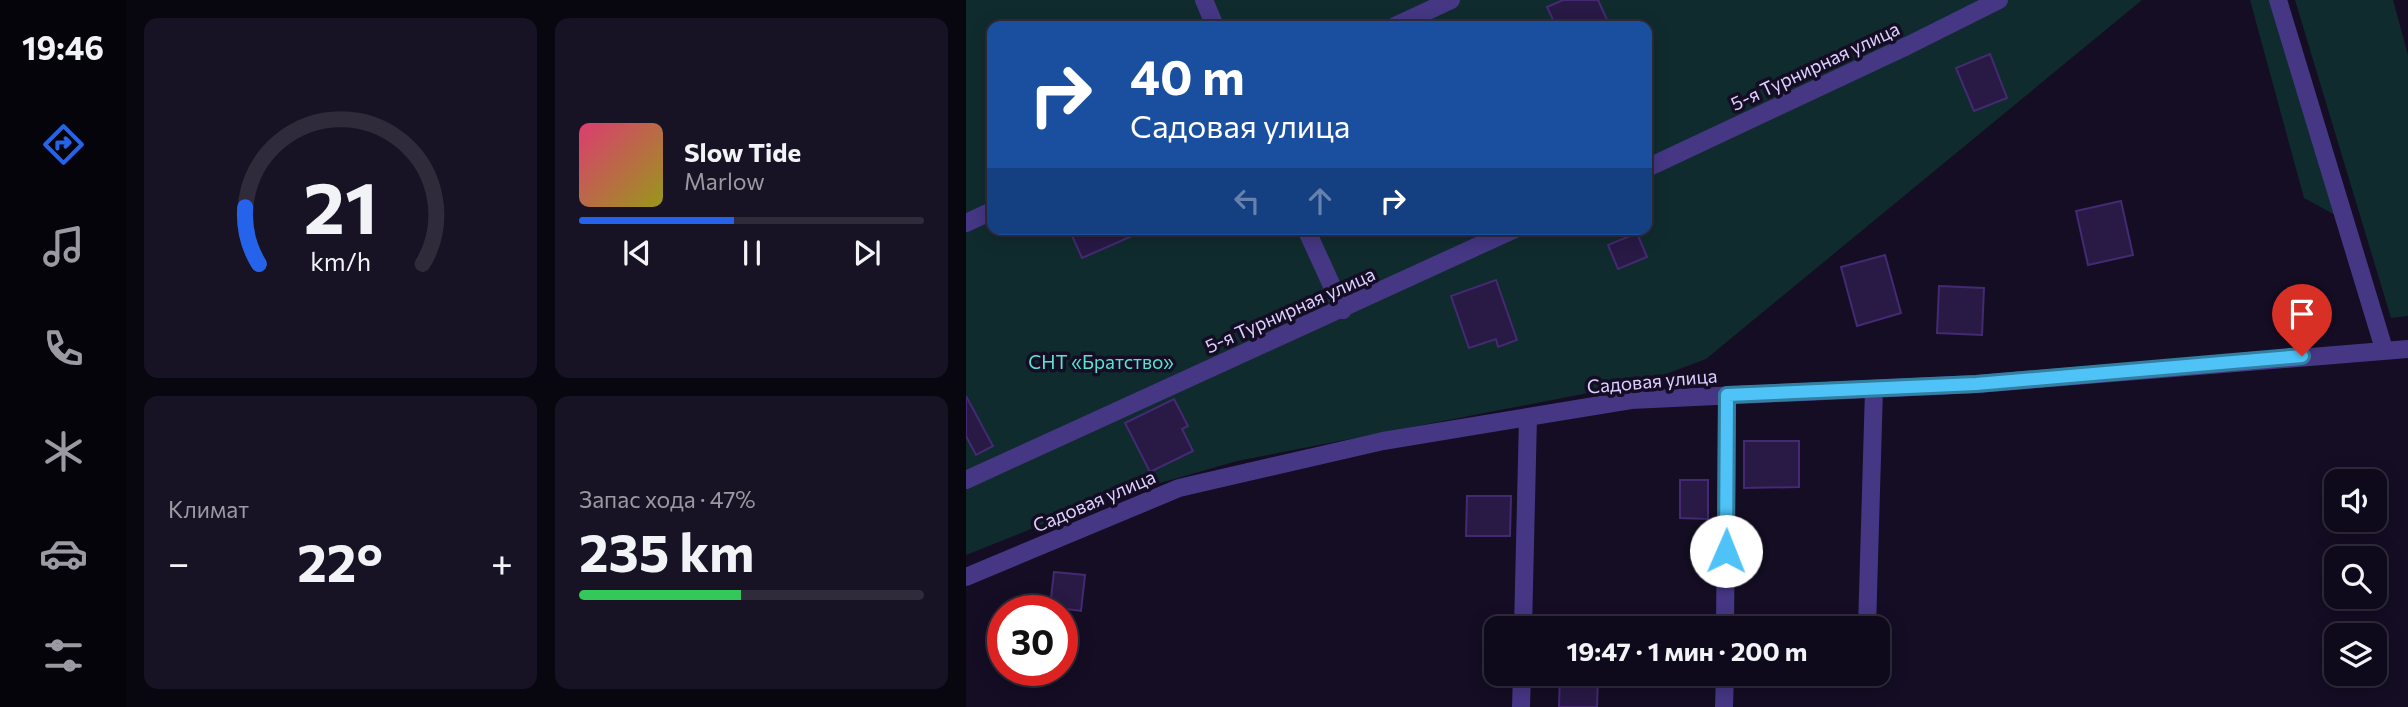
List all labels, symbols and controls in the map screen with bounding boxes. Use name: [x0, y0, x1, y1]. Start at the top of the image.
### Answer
street label: 5-я Турнирная улица: [1727, 16, 1903, 115]
text: 19:46: [22, 27, 104, 67]
text: 40 m: [1130, 45, 1245, 105]
icon: right: [1015, 49, 1106, 140]
text: Садовая улица: [1130, 105, 1350, 145]
icon: directions: [39, 120, 88, 169]
text: Slow Tide: [684, 136, 801, 167]
text: 21: [303, 160, 378, 249]
text: Marlow: [684, 167, 765, 195]
icon: left: [1228, 182, 1266, 220]
icon: ahead: [1301, 182, 1339, 220]
icon: right: [1374, 182, 1412, 220]
icon: music: [39, 222, 88, 271]
icon: previous: [618, 234, 656, 272]
icon: pause: [733, 234, 771, 272]
icon: next: [848, 234, 886, 272]
text: km/h: [310, 246, 371, 276]
street label: 5-я Турнирная улица: [1201, 262, 1378, 357]
pin: [2272, 284, 2332, 356]
icon: arrive: [2283, 295, 2321, 333]
icon: phone: [39, 324, 88, 373]
park label: СНТ «Братство»: [1028, 350, 1174, 373]
street label: Садовая улица: [1586, 363, 1718, 398]
icon: climate: [39, 427, 88, 476]
street label: Садовая улица: [1029, 464, 1159, 537]
map controls: [2324, 469, 2387, 686]
button: sound: [2324, 469, 2387, 532]
text: Запас хода · 47%: [579, 485, 756, 513]
text: Климат: [168, 495, 249, 523]
position arrow: [1689, 514, 1763, 588]
text: 235 km: [579, 519, 754, 583]
icon: car: [39, 529, 88, 578]
text: 22°: [297, 529, 383, 593]
text: −: [168, 538, 190, 585]
text: +: [491, 538, 513, 585]
button: search: [2324, 546, 2387, 609]
speed limit sign: 30: [987, 595, 1078, 686]
button: layers: [2324, 623, 2387, 686]
icon: filters: [39, 631, 88, 680]
text: 19:47 · 1 мин · 200 m: [1566, 635, 1808, 666]

